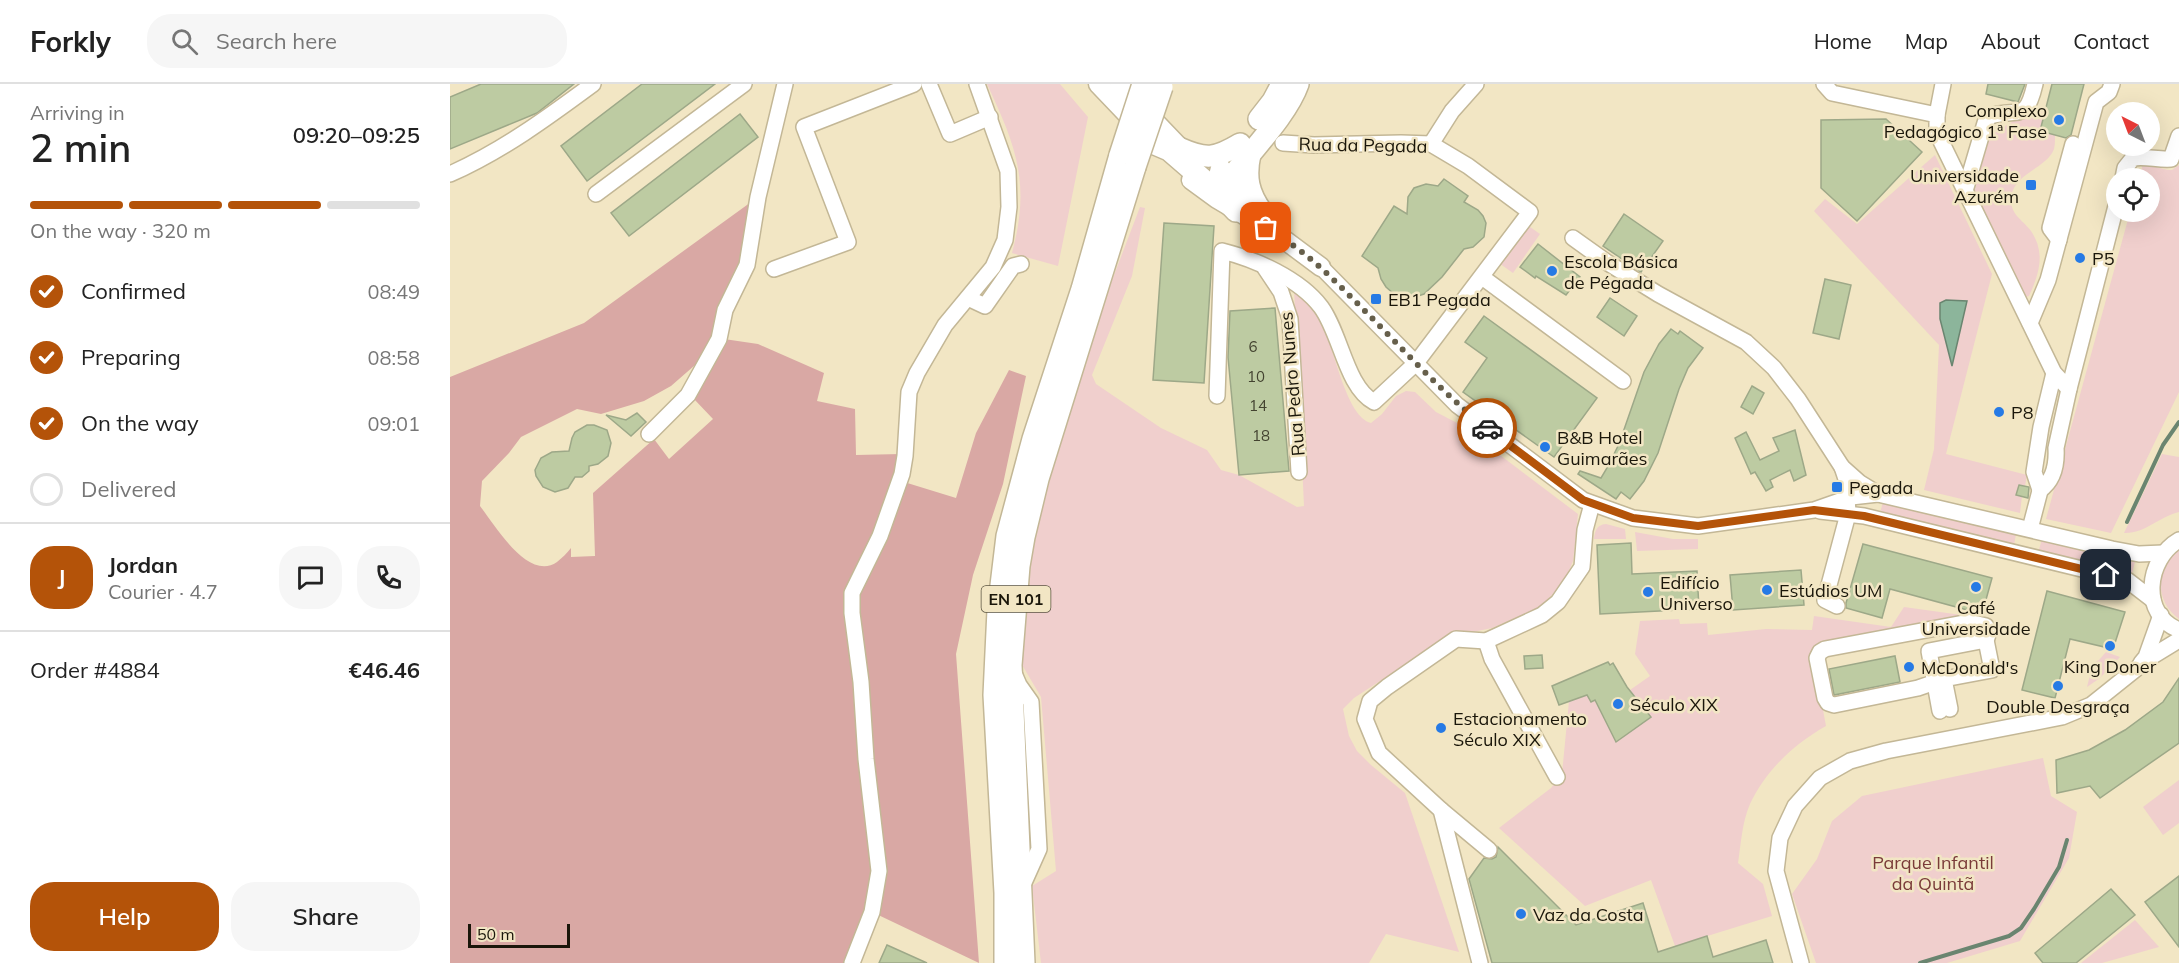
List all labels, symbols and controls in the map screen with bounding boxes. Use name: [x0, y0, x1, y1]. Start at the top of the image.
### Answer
search box: [147, 14, 567, 68]
text: Forkly: [30, 24, 111, 59]
icon: search: [168, 25, 201, 58]
text: Search here: [216, 27, 337, 55]
text: Home: [1814, 28, 1872, 54]
text: Map: [1905, 28, 1948, 54]
text: About: [1981, 28, 2040, 54]
text: Contact: [2073, 28, 2149, 54]
place label: Complexo Pedagógico 1ª Fase: [1884, 99, 2047, 143]
text: Arriving in: [30, 100, 125, 125]
north arrow: [2106, 102, 2160, 156]
map controls: [2106, 102, 2160, 222]
marker: Complexo Pedagógico 1ª Fase: [2052, 113, 2066, 127]
text: 09:20–09:25: [293, 121, 420, 149]
text: 2 min: [30, 123, 131, 172]
street label: Rua da Pegada: [1298, 132, 1428, 158]
place label: Universidade Azurém: [1910, 164, 2019, 208]
button: locate: [2106, 168, 2160, 222]
marker: Universidade Azurém: [2024, 178, 2038, 192]
pin: [1240, 202, 1291, 253]
icon: bag: [1249, 211, 1282, 244]
text: On the way · 320 m: [30, 218, 211, 243]
place label: P5: [2092, 247, 2115, 270]
place label: Escola Básica de Pégada: [1564, 250, 1678, 294]
marker: P5: [2073, 251, 2087, 265]
marker: Escola Básica de Pégada: [1545, 264, 1559, 278]
icon: check: [30, 275, 63, 308]
text: Confirmed: [81, 277, 186, 305]
text: 08:49: [367, 279, 420, 304]
place label: EB1 Pegada: [1388, 288, 1491, 311]
marker: EB1 Pegada: [1369, 292, 1383, 306]
street label: Rua Pedro Nunes: [1274, 311, 1310, 457]
house number: 6: [1248, 337, 1258, 356]
icon: check: [30, 341, 63, 374]
text: Preparing: [81, 343, 181, 371]
text: 08:58: [367, 345, 420, 370]
house number: 10: [1247, 367, 1265, 386]
house number: 14: [1249, 396, 1267, 415]
courier: [1457, 398, 1517, 458]
place label: P8: [2011, 401, 2034, 424]
marker: P8: [1992, 405, 2006, 419]
icon: check: [30, 407, 63, 440]
text: On the way: [81, 409, 199, 437]
text: 09:01: [367, 411, 420, 436]
icon: car: [1471, 412, 1504, 445]
house number: 18: [1252, 426, 1270, 445]
place label: B&B Hotel Guimarães: [1557, 426, 1648, 470]
marker: B&B Hotel Guimarães: [1538, 440, 1552, 454]
text: Delivered: [81, 475, 176, 503]
place label: Pegada: [1849, 476, 1913, 499]
marker: Pegada: [1830, 480, 1844, 494]
button: chat: [279, 546, 342, 609]
button: phone: [357, 546, 420, 609]
pin: [2080, 549, 2131, 600]
text: Jordan: [108, 551, 178, 579]
icon: home: [2089, 558, 2122, 591]
text: J: [58, 563, 65, 591]
place label: Edifício Universo: [1660, 571, 1733, 615]
text: Courier · 4.7: [108, 579, 218, 604]
place label: Estúdios UM: [1779, 579, 1883, 602]
marker: Café Universidade: [1969, 580, 1983, 594]
marker: Estúdios UM: [1760, 583, 1774, 597]
marker: Edifício Universo: [1641, 585, 1655, 599]
road number: EN 101: [982, 586, 1050, 612]
place label: Café Universidade: [1921, 596, 2031, 640]
marker: King Doner: [2103, 639, 2117, 653]
place label: King Doner: [2064, 655, 2157, 678]
text: Order #4884: [30, 656, 160, 684]
text: €46.46: [349, 656, 420, 684]
place label: McDonald's: [1921, 656, 2018, 679]
marker: McDonald's: [1902, 660, 1916, 674]
marker: Double Desgraça: [2051, 679, 2065, 693]
place label: Século XIX: [1630, 693, 1718, 716]
place label: Double Desgraça: [1986, 695, 2130, 718]
marker: Século XIX: [1611, 697, 1625, 711]
place label: Estacionamento Século XIX: [1453, 707, 1587, 751]
marker: Estacionamento Século XIX: [1434, 721, 1448, 735]
park label: Parque Infantil da Quintã: [1872, 851, 1994, 895]
button: Help: [30, 882, 219, 951]
button: Share: [231, 882, 420, 951]
place label: Vaz da Costa: [1533, 903, 1644, 926]
marker: Vaz da Costa: [1514, 907, 1528, 921]
scale bar: [468, 921, 570, 948]
text: 50 m: [477, 924, 514, 944]

